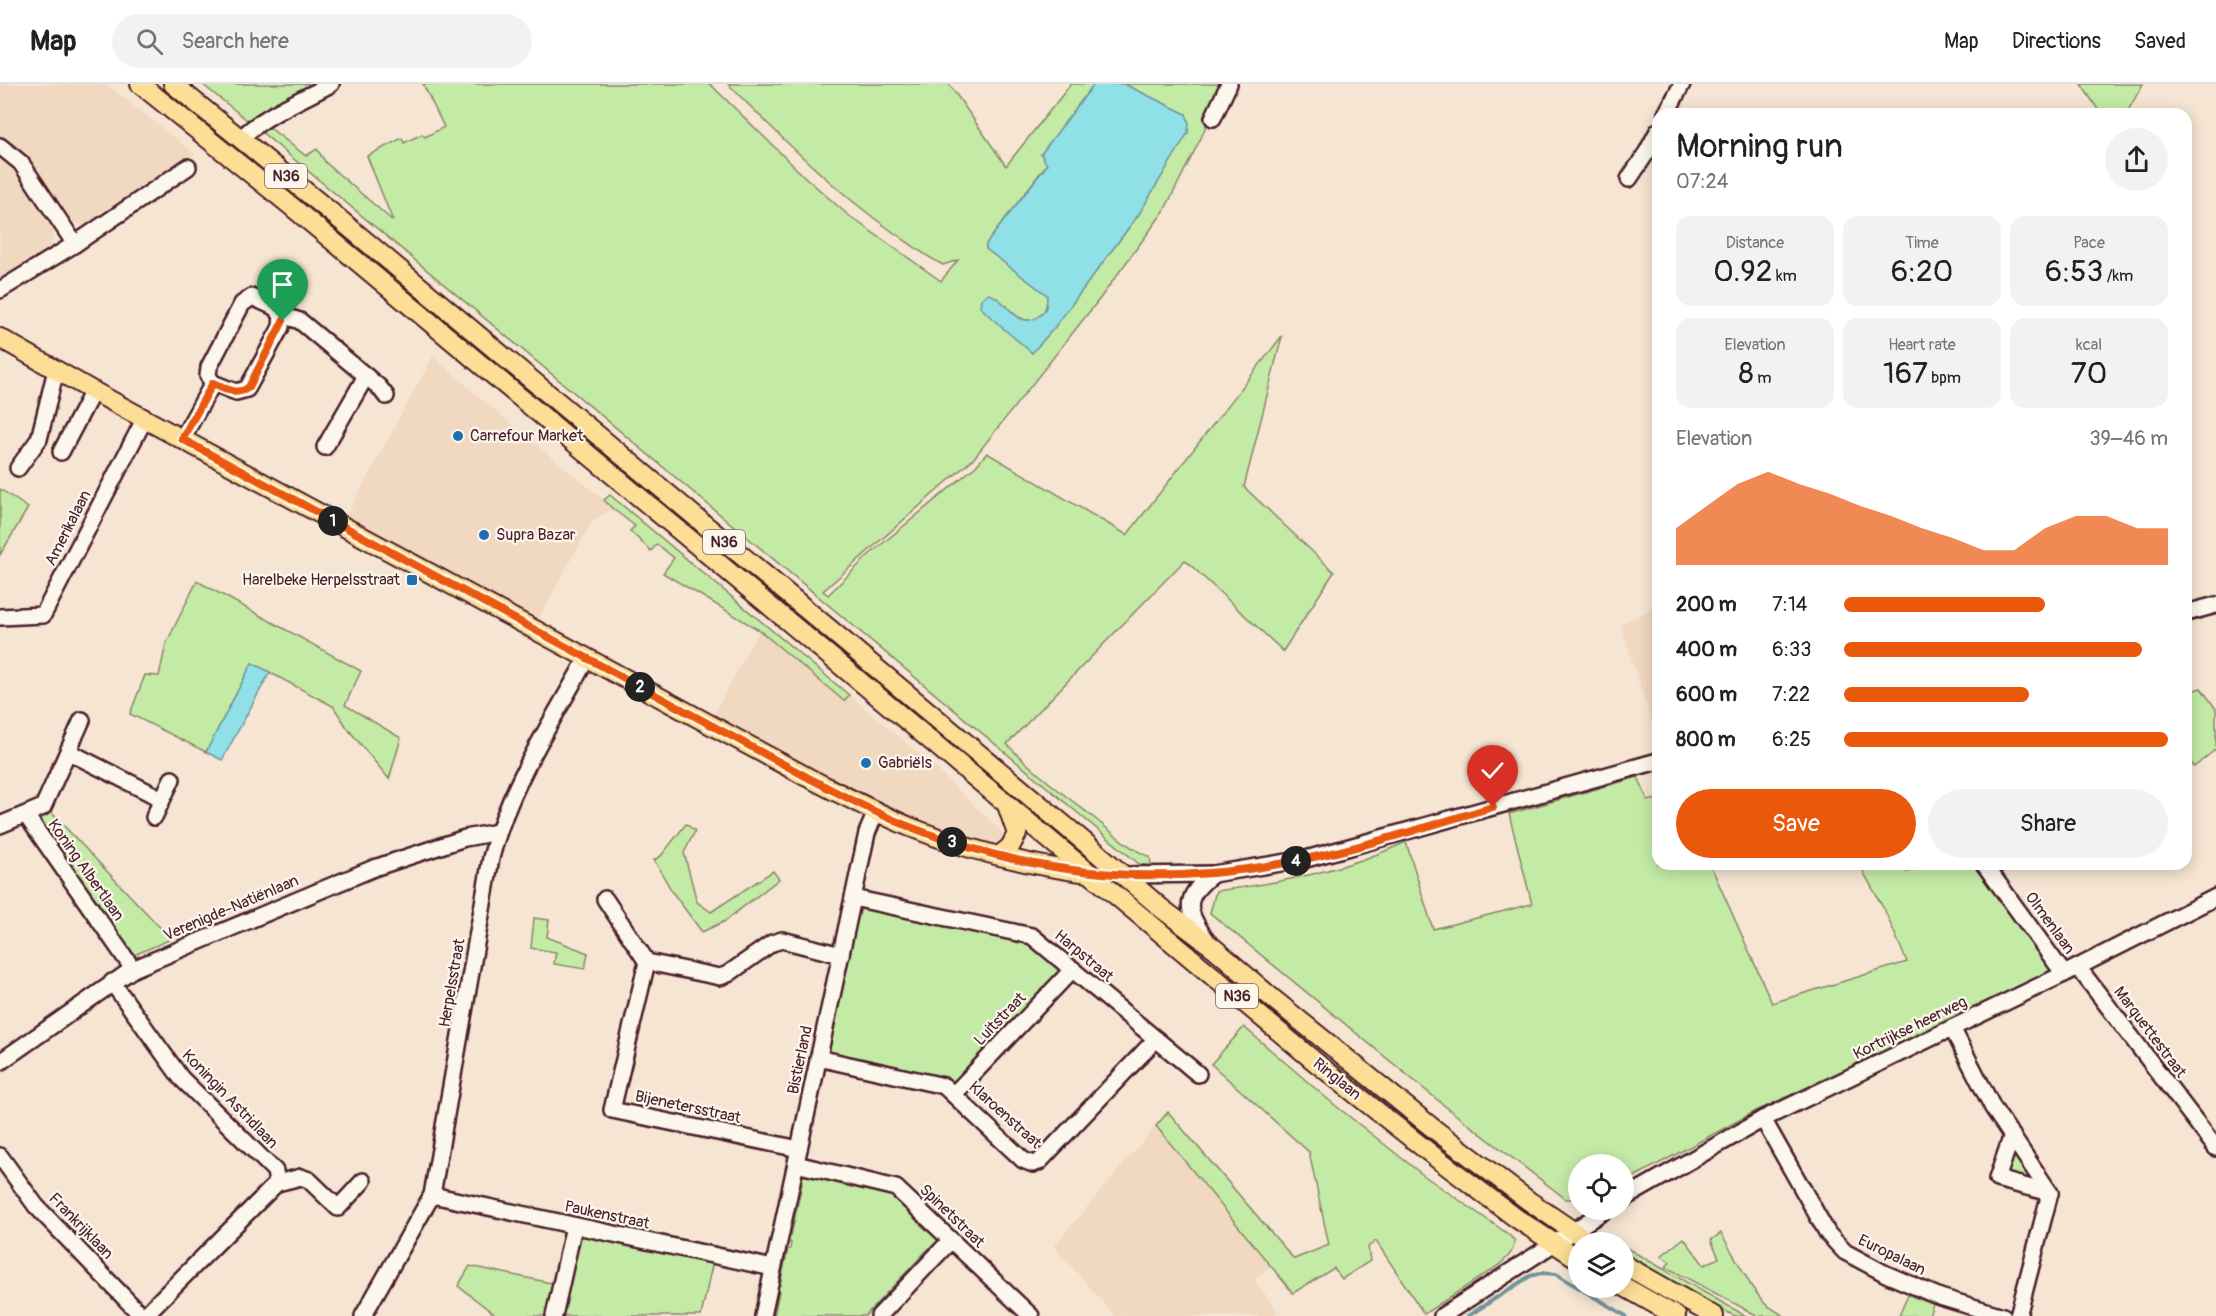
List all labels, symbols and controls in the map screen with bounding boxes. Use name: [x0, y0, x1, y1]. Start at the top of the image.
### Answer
search box: [112, 14, 532, 68]
text: Map: [30, 24, 76, 59]
icon: search: [133, 25, 166, 58]
text: Search here: [181, 27, 289, 55]
text: Map: [1944, 28, 1979, 55]
text: Directions: [2012, 28, 2101, 55]
text: Saved: [2134, 28, 2186, 55]
text: Morning run: [1676, 126, 1843, 167]
button: share: [2105, 128, 2168, 191]
road number: N36: [265, 164, 307, 188]
text: 07:24: [1676, 169, 1728, 194]
text: Distance: [1726, 233, 1784, 253]
text: Time: [1905, 233, 1939, 253]
text: Pace: [2073, 233, 2105, 253]
text: 0.92: [1713, 253, 1772, 290]
text: 6:20: [1891, 253, 1953, 290]
text: 6:53: [2045, 253, 2103, 290]
pin: [257, 259, 308, 321]
text: km: [1772, 266, 1797, 286]
text: /km: [2103, 266, 2133, 286]
icon: arrive: [266, 268, 299, 301]
text: Elevation: [1725, 335, 1785, 355]
text: Heart rate: [1888, 335, 1956, 355]
text: kcal: [2076, 335, 2102, 355]
text: 8: [1739, 355, 1754, 392]
text: 167: [1883, 355, 1928, 392]
text: 70: [2071, 355, 2107, 392]
text: m: [1754, 368, 1771, 388]
text: bpm: [1928, 368, 1961, 388]
place label: Carrefour Market: [470, 426, 584, 446]
text: Elevation: [1676, 426, 1752, 451]
text: 39–46 m: [2089, 426, 2168, 451]
marker: Carrefour Market: [451, 429, 465, 443]
street label: Amerikalaan: [40, 487, 96, 569]
pin: 1: [318, 506, 348, 536]
text: 1: [330, 511, 336, 531]
place label: Supra Bazar: [496, 525, 576, 545]
marker: Supra Bazar: [477, 528, 491, 542]
road number: N36: [703, 530, 745, 554]
place label: Harelbeke Herpelsstraat: [242, 570, 401, 590]
marker: Harelbeke Herpelsstraat: [405, 573, 419, 587]
text: 200 m: [1676, 592, 1737, 617]
text: 7:14: [1772, 592, 1807, 617]
text: 400 m: [1676, 637, 1737, 662]
text: 6:33: [1772, 637, 1811, 662]
pin: 2: [625, 672, 655, 702]
text: 2: [636, 677, 644, 697]
text: 600 m: [1676, 682, 1737, 707]
text: 7:22: [1772, 682, 1810, 707]
text: 800 m: [1676, 727, 1736, 752]
text: 6:25: [1772, 727, 1811, 752]
pin: [1467, 745, 1518, 807]
place label: Gabriëls: [878, 753, 932, 773]
icon: check: [1476, 754, 1509, 787]
marker: Gabriëls: [859, 756, 873, 770]
button: Save: [1676, 789, 1916, 858]
button: Share: [1928, 789, 2168, 858]
street label: Koning Albertlaan: [43, 815, 129, 925]
pin: 3: [937, 827, 967, 857]
text: 3: [948, 832, 956, 852]
pin: 4: [1281, 846, 1311, 876]
text: 4: [1291, 851, 1301, 871]
street label: Verenigde-Natiënlaan: [160, 870, 302, 946]
street label: Olmenlaan: [2021, 888, 2079, 958]
street label: Harpstraat: [1050, 926, 1118, 987]
street label: Herpelsstraat: [434, 937, 470, 1029]
street label: Marquettestraat: [2109, 982, 2191, 1082]
road number: N36: [1216, 984, 1258, 1008]
street label: Luitstraat: [970, 988, 1031, 1050]
street label: Kortrijkse heerweg: [1850, 992, 1970, 1064]
street label: Bistierland: [783, 1024, 817, 1096]
street label: Koningin Astridlaan: [178, 1045, 282, 1153]
street label: Ringlaan: [1309, 1054, 1365, 1104]
street label: Klaroenstraat: [964, 1077, 1046, 1153]
street label: Bijenetersstraat: [633, 1086, 743, 1128]
map controls: [1568, 1154, 1634, 1298]
button: locate: [1568, 1154, 1634, 1220]
street label: Spinetstraat: [915, 1180, 989, 1252]
street label: Frankrijklaan: [44, 1189, 118, 1263]
street label: Paukenstraat: [563, 1196, 652, 1234]
street label: Europalaan: [1855, 1230, 1929, 1280]
button: layers: [1568, 1232, 1634, 1298]

